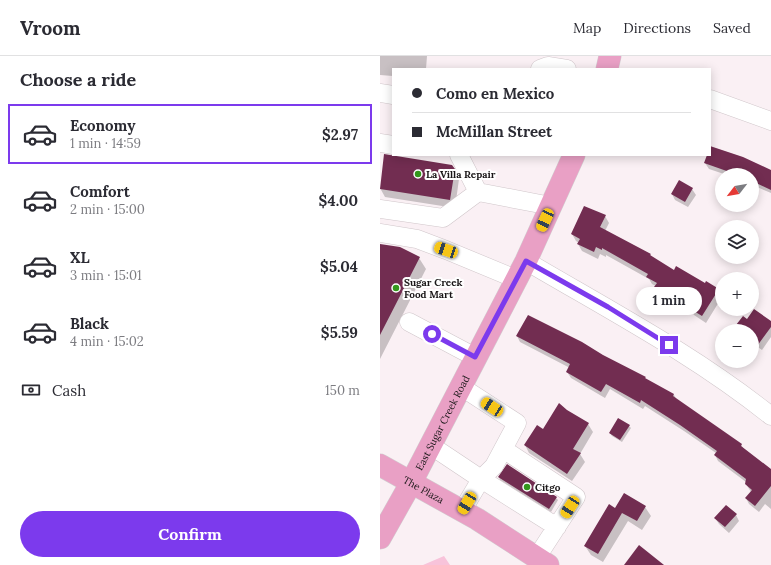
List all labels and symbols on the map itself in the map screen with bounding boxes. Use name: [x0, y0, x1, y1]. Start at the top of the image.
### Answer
place label: La Villa Repair: [426, 168, 496, 181]
north arrow: [715, 168, 759, 212]
marker: La Villa Repair: [413, 169, 423, 179]
car: [534, 207, 556, 233]
car: [433, 240, 459, 260]
place label: Sugar Creek Food Mart: [404, 276, 463, 301]
marker: Sugar Creek Food Mart: [391, 283, 401, 293]
callout: 1 min: [636, 287, 702, 315]
route start: [423, 325, 441, 343]
route end: [660, 336, 678, 354]
street label: East Sugar Creek Road: [412, 373, 472, 472]
car: [479, 395, 505, 419]
street label: The Plaza: [401, 473, 446, 506]
place label: Citgo: [535, 481, 561, 494]
marker: Citgo: [522, 482, 532, 492]
car: [456, 490, 478, 516]
car: [558, 494, 582, 520]

